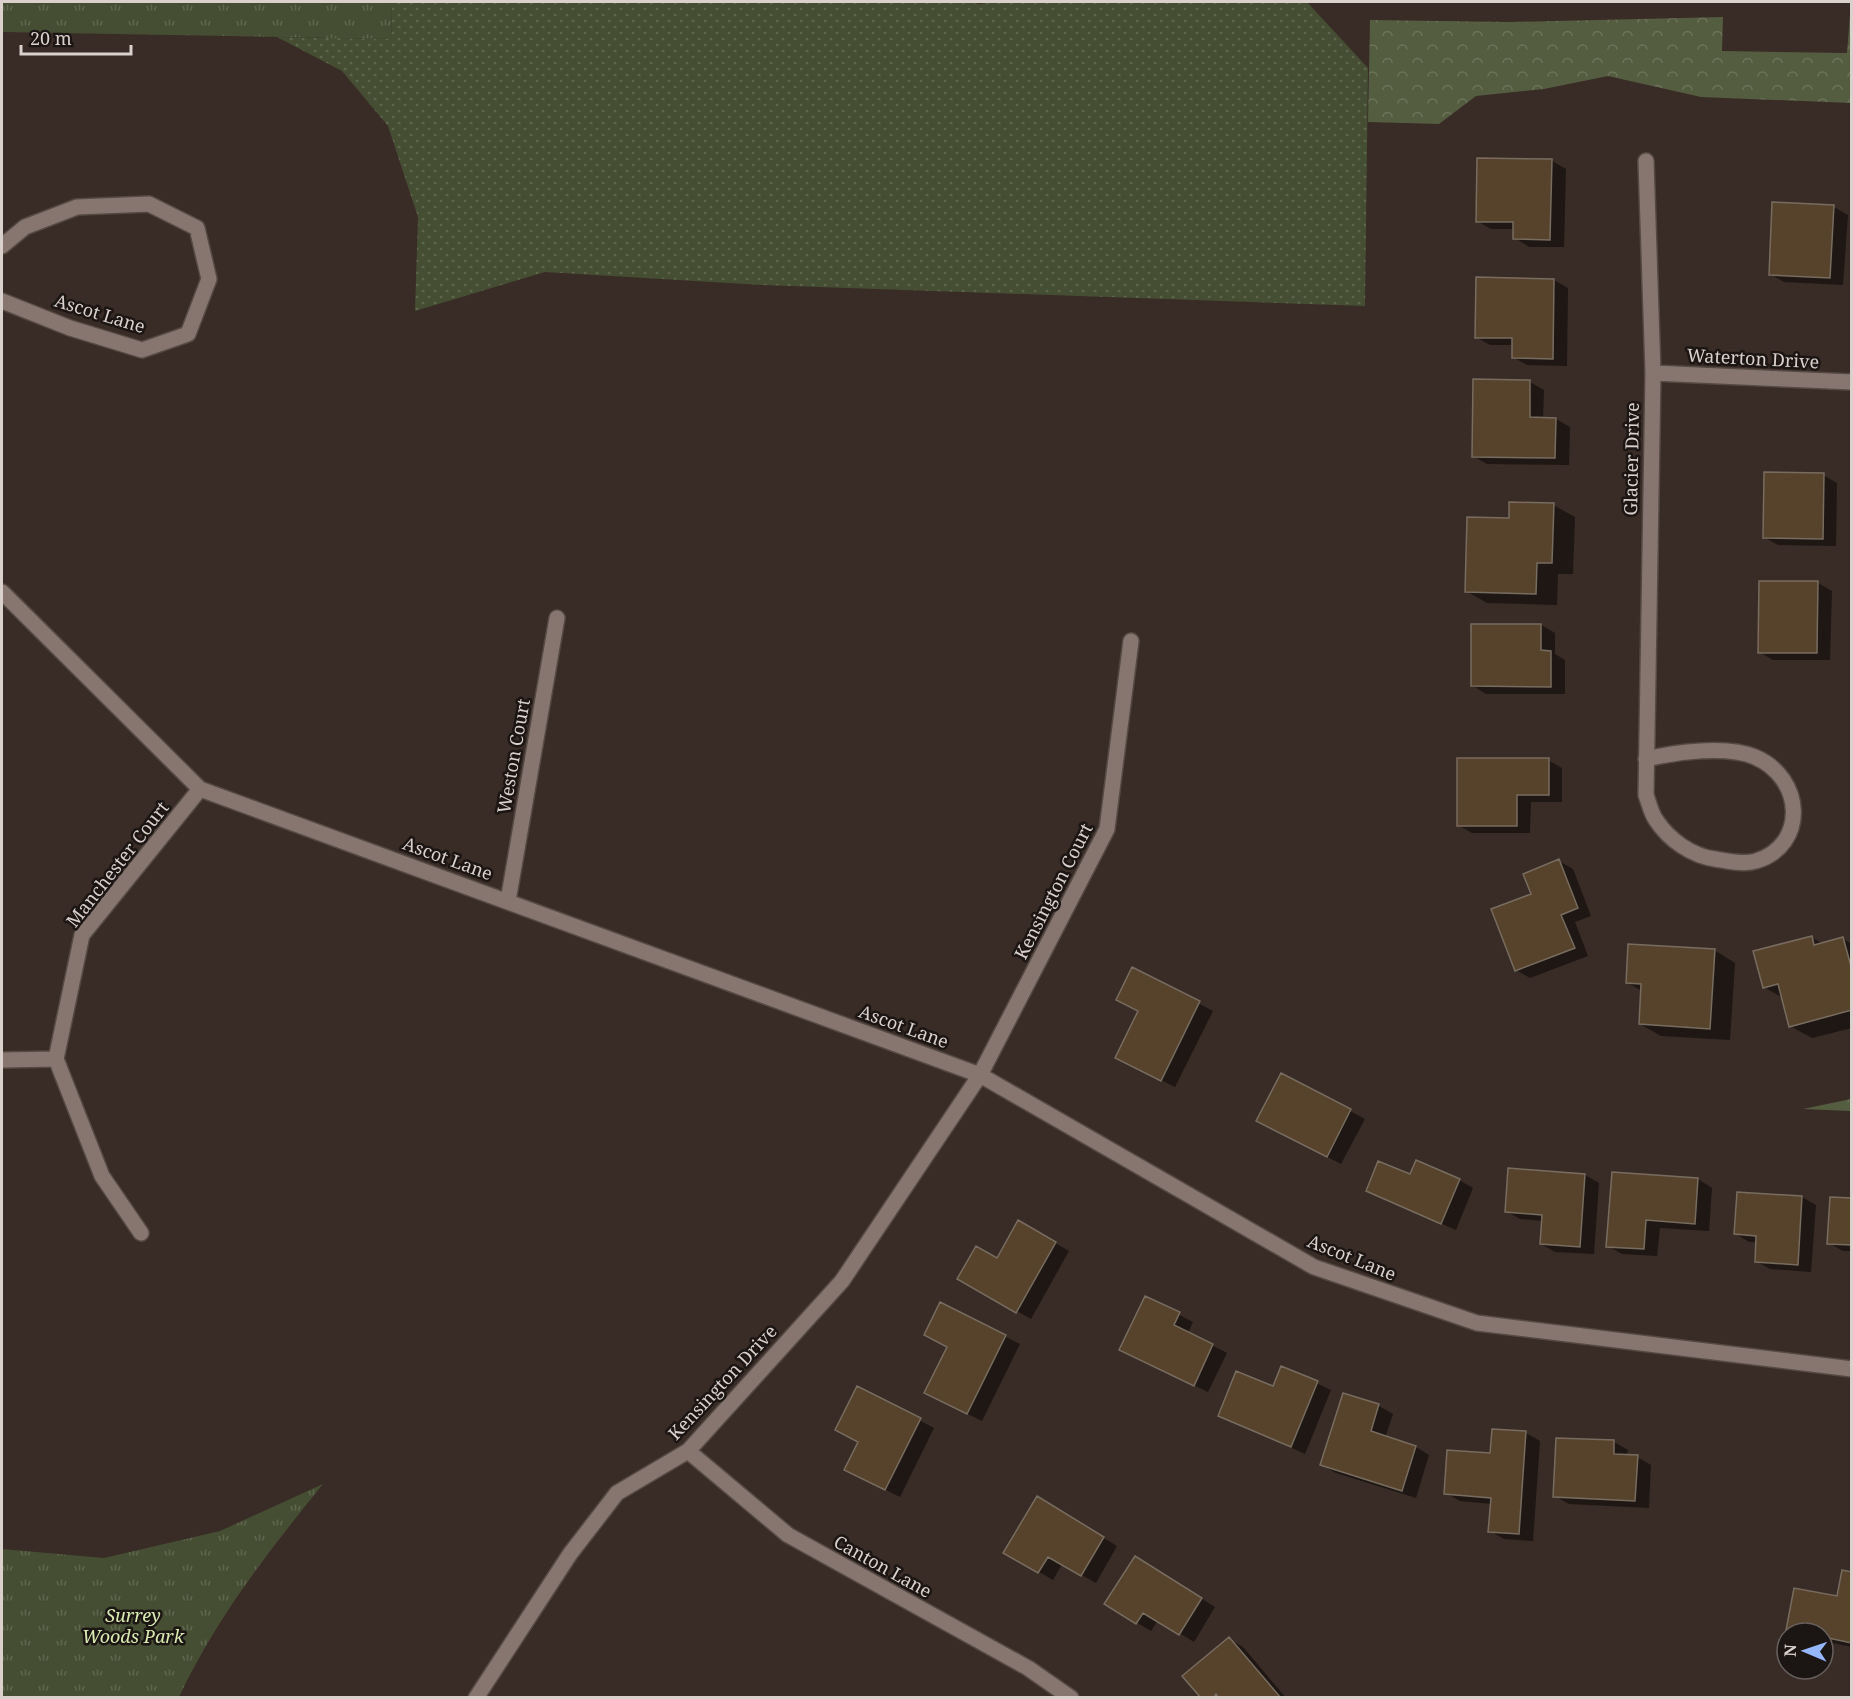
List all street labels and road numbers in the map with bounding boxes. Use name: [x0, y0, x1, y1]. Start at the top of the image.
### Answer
street label: Ascot Lane: [52, 288, 148, 338]
street label: Waterton Drive: [1686, 343, 1820, 373]
street label: Glacier Drive: [1618, 402, 1644, 516]
street label: Weston Court: [491, 697, 535, 815]
street label: Manchester Court: [60, 796, 174, 932]
street label: Kensington Court: [1008, 819, 1098, 963]
street label: Ascot Lane: [400, 831, 496, 885]
street label: Ascot Lane: [856, 999, 952, 1053]
street label: Ascot Lane: [1304, 1228, 1400, 1286]
street label: Kensington Drive: [662, 1319, 782, 1445]
street label: Canton Lane: [830, 1529, 936, 1603]

